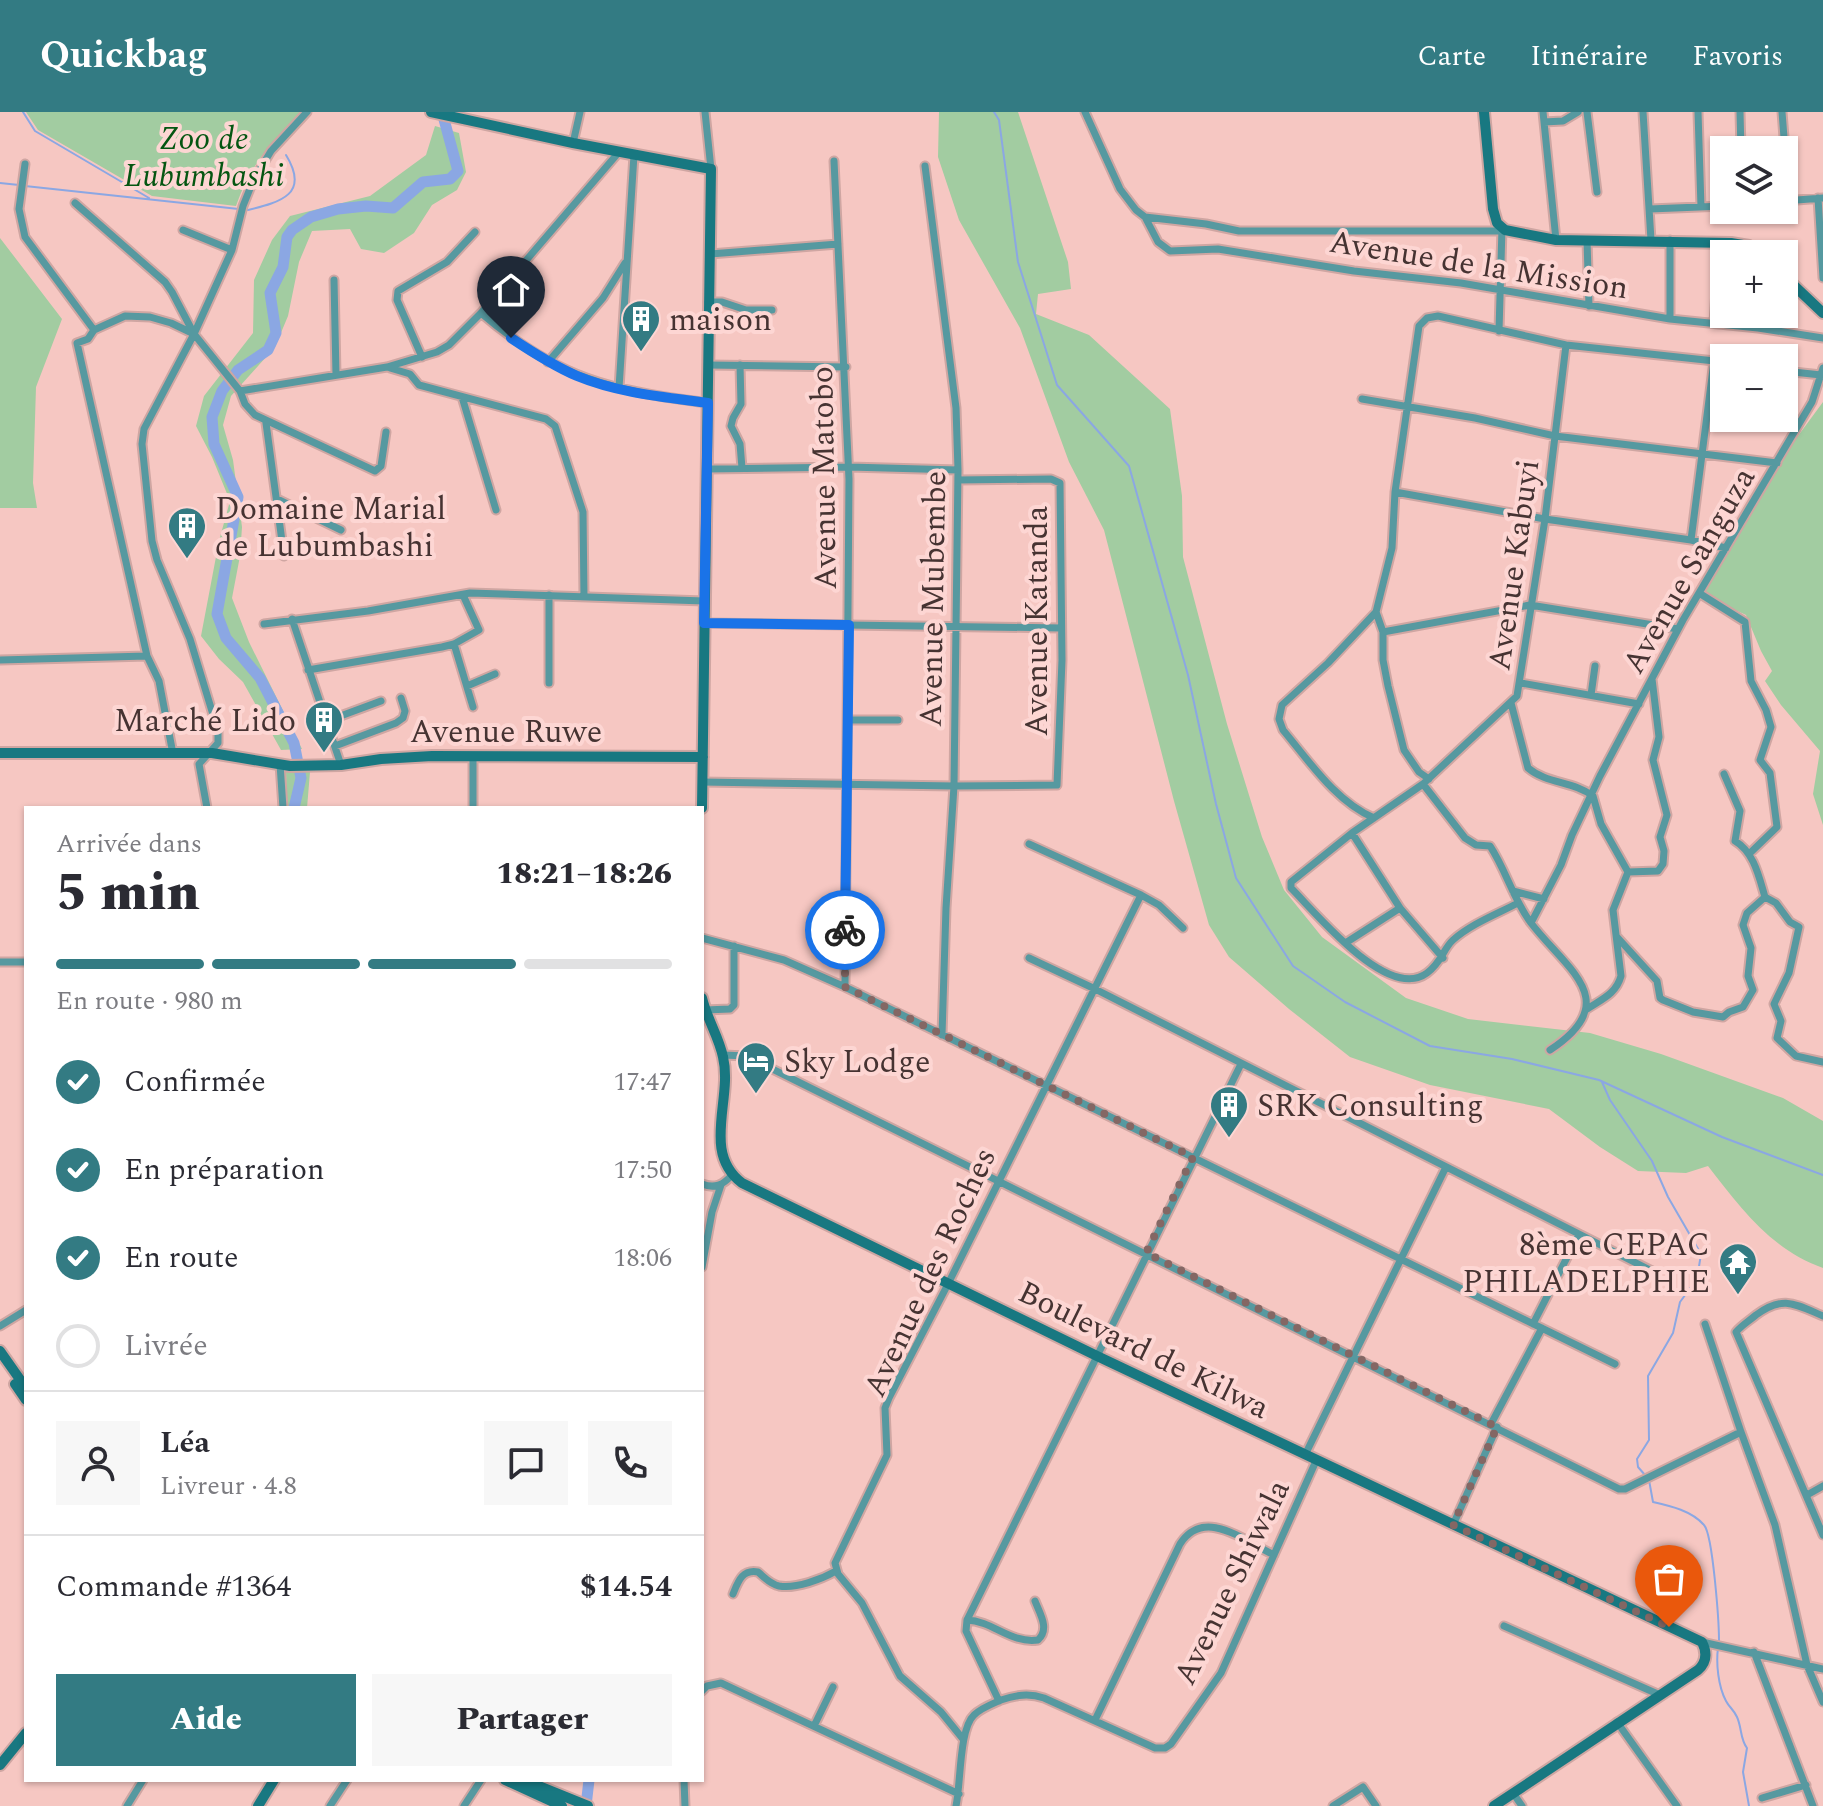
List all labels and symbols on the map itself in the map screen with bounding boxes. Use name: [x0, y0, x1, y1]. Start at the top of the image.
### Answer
park label: Zoo de Lubumbashi: [124, 115, 284, 201]
street label: Avenue de la Mission: [1326, 218, 1632, 313]
pin: [477, 256, 545, 338]
place label: maison: [669, 296, 772, 345]
building icon: maison: [620, 298, 662, 353]
street label: Avenue Matobo: [798, 366, 851, 590]
street label: Avenue Kabuyi: [1475, 456, 1554, 674]
street label: Avenue Sanguza: [1610, 458, 1769, 683]
street label: Avenue Mubembe: [907, 470, 960, 728]
place label: Domaine Marial de Lubumbashi: [215, 485, 446, 571]
building icon: Domaine Marial de Lubumbashi: [166, 505, 208, 560]
street label: Avenue Katanda: [1013, 505, 1062, 736]
place label: Marché Lido: [114, 697, 296, 746]
building icon: Marché Lido: [303, 699, 345, 754]
street label: Avenue Ruwe: [410, 708, 602, 757]
courier: [805, 890, 885, 970]
place label: Sky Lodge: [784, 1038, 930, 1087]
hotel icon: Sky Lodge: [735, 1040, 777, 1095]
place label: SRK Consulting: [1257, 1082, 1484, 1131]
building icon: SRK Consulting: [1208, 1084, 1250, 1139]
street label: Avenue des Roches: [851, 1140, 1010, 1406]
place label: 8ème CEPAC PHILADELPHIE: [1462, 1221, 1710, 1307]
temple icon: 8ème CEPAC PHILADELPHIE: [1717, 1241, 1759, 1296]
street label: Boulevard de Kilwa: [1009, 1268, 1278, 1433]
street label: Avenue Shiwala: [1161, 1471, 1304, 1694]
pin: [1635, 1545, 1703, 1627]

